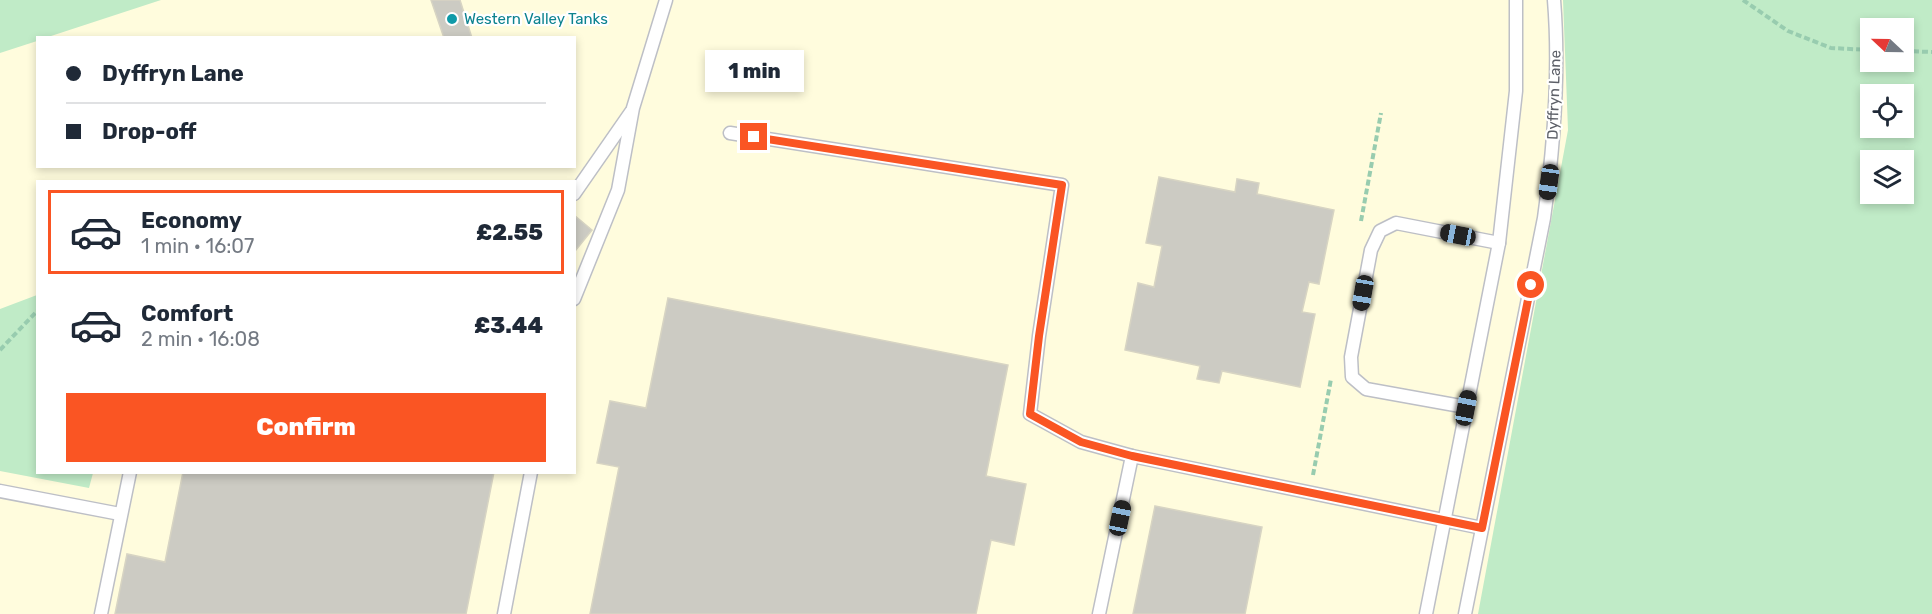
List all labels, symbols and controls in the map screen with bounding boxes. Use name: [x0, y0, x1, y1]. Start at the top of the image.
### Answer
place label: Western Valley Tanks: [464, 10, 608, 28]
marker: Western Valley Tanks: [445, 12, 459, 26]
north arrow: [1860, 18, 1914, 72]
map controls: [1860, 18, 1914, 204]
callout: 1 min: [704, 50, 804, 92]
street label: Dyffryn Lane: [1543, 50, 1565, 140]
text: 1 min: [728, 59, 781, 83]
text: Dyffryn Lane: [102, 60, 244, 87]
button: locate: [1860, 84, 1914, 138]
text: Drop-off: [102, 118, 197, 145]
route end: [740, 123, 767, 150]
button: layers: [1860, 150, 1914, 204]
car: [1538, 163, 1560, 201]
icon: car: [69, 205, 123, 259]
text: Economy: [141, 207, 242, 234]
text: £2.55: [476, 219, 543, 246]
car: [1439, 223, 1477, 247]
text: 1 min · 16:07: [141, 234, 254, 258]
route start: [1517, 271, 1544, 298]
car: [1351, 274, 1375, 312]
icon: car: [69, 298, 123, 352]
text: Comfort: [141, 300, 233, 327]
text: £3.44: [474, 312, 543, 339]
text: 2 min · 16:08: [141, 327, 260, 351]
car: [1454, 389, 1478, 427]
button: Confirm: [66, 393, 546, 462]
car: [1107, 499, 1133, 537]

